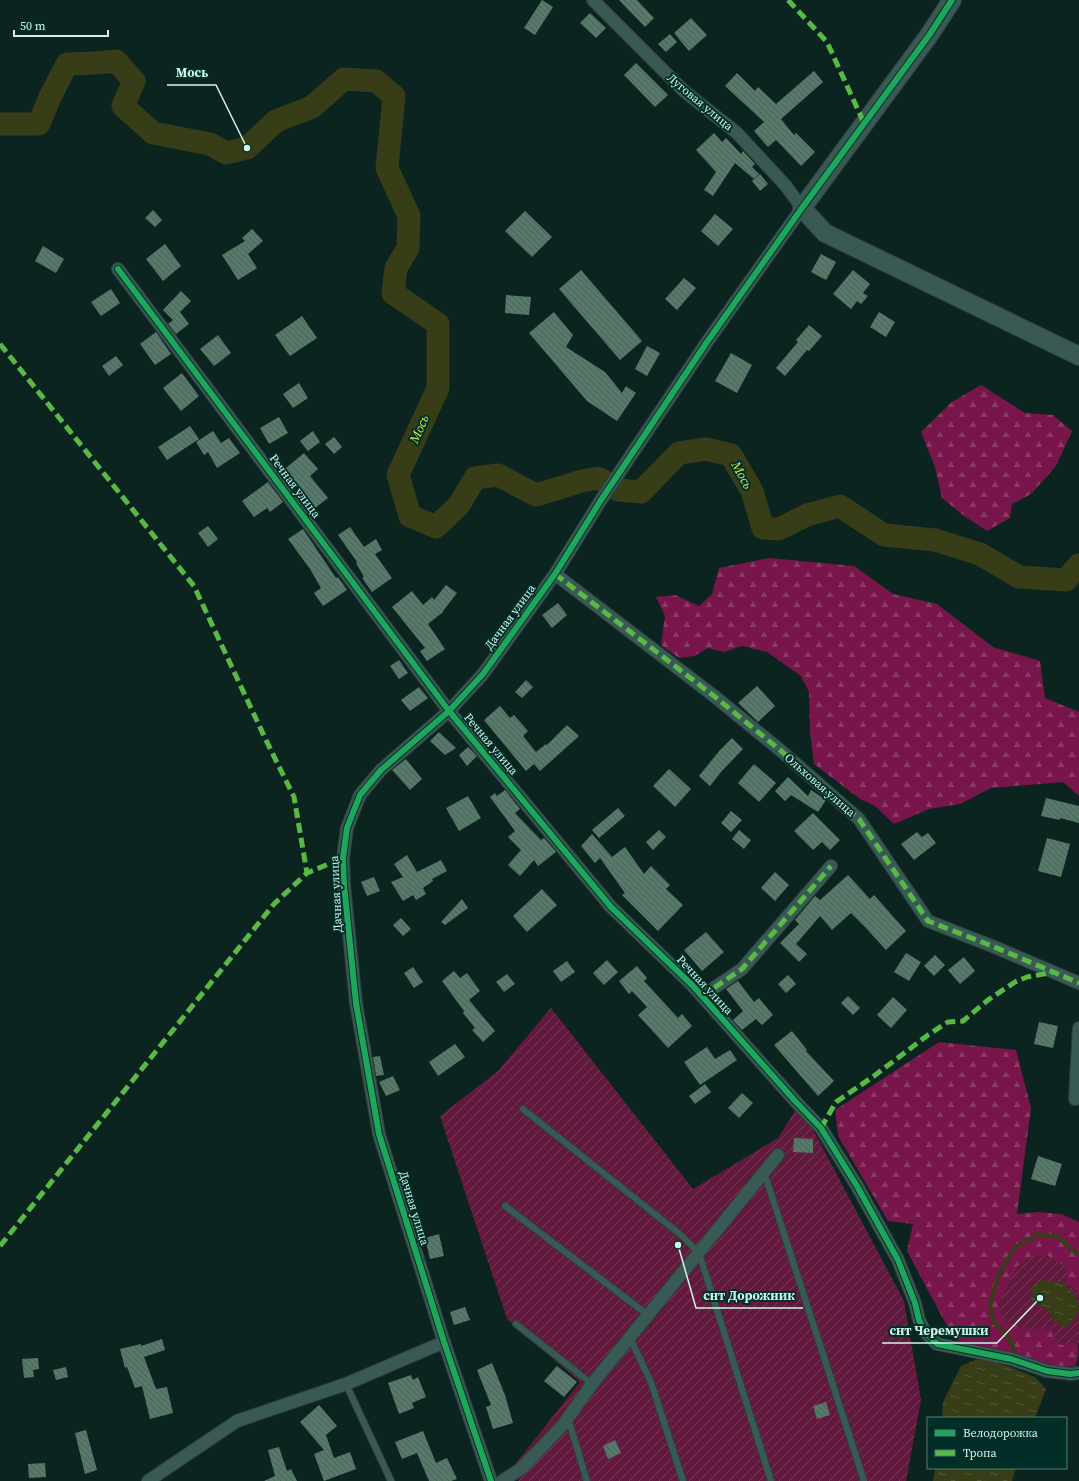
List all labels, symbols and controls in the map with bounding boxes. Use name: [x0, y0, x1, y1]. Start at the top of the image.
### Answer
scale bar: [14, 12, 108, 38]
text: 50 m: [20, 18, 46, 34]
callout: Мось: [167, 60, 216, 85]
text: Мось: [176, 64, 208, 81]
street label: Луговая улица: [664, 70, 737, 135]
water label: Мось: [405, 412, 433, 447]
street label: Речная улица: [266, 451, 325, 522]
water label: Мось: [727, 457, 757, 492]
street label: Дачная улица: [481, 580, 540, 653]
street label: Речная улица: [460, 710, 522, 779]
street label: Ольховая улица: [781, 750, 860, 821]
street label: Дачная улица: [326, 854, 346, 933]
street label: Речная улица: [673, 952, 737, 1019]
street label: Дачная улица: [395, 1169, 433, 1248]
callout: снт Дорожник: [696, 1283, 803, 1308]
text: снт Дорожник: [703, 1287, 795, 1304]
callout: снт Черемушки: [882, 1318, 997, 1343]
text: снт Черемушки: [889, 1322, 989, 1339]
legend: [927, 1417, 1067, 1469]
text: Велодорожка: [963, 1425, 1039, 1441]
text: Тропа: [963, 1445, 998, 1461]

